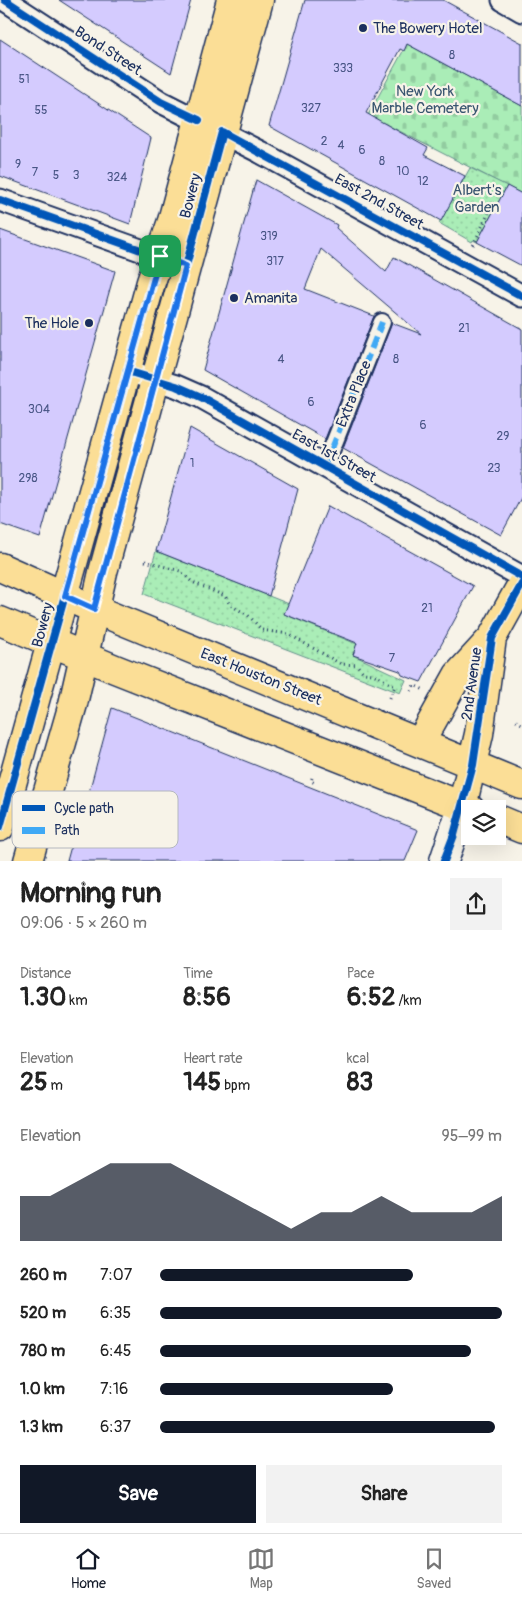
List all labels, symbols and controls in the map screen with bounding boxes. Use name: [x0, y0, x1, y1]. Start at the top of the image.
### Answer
place label: The Bowery Hotel: [373, 19, 483, 38]
street label: Bond Street: [71, 22, 146, 80]
marker: The Bowery Hotel: [357, 22, 369, 34]
house number: 8: [449, 48, 455, 63]
house number: 333: [333, 61, 353, 76]
house number: 51: [18, 72, 30, 87]
park label: New York Marble Cemetery: [371, 82, 479, 118]
house number: 327: [301, 101, 322, 116]
house number: 55: [34, 103, 48, 118]
house number: 2: [321, 134, 328, 149]
house number: 4: [338, 138, 345, 153]
house number: 6: [359, 143, 366, 158]
house number: 8: [379, 154, 385, 169]
house number: 9: [15, 157, 21, 172]
house number: 10: [397, 164, 409, 179]
house number: 7: [32, 165, 39, 180]
house number: 5: [53, 168, 59, 183]
house number: 3: [73, 168, 80, 183]
house number: 324: [107, 170, 127, 185]
street label: East 2nd Street: [331, 170, 428, 235]
street label: Bowery: [176, 171, 206, 221]
house number: 12: [417, 174, 429, 189]
park label: Albert's Garden: [452, 181, 502, 217]
house number: 319: [260, 229, 278, 244]
pin: [139, 235, 181, 277]
icon: arrive: [146, 242, 174, 270]
house number: 317: [266, 254, 285, 269]
place label: Amanita: [244, 289, 297, 308]
marker: Amanita: [228, 292, 240, 304]
place label: The Hole: [24, 314, 80, 333]
marker: The Hole: [83, 317, 95, 329]
house number: 21: [458, 321, 470, 336]
house number: 4: [278, 352, 285, 367]
house number: 8: [393, 352, 399, 367]
street label: Extra Place: [332, 357, 376, 430]
house number: 6: [308, 395, 315, 410]
house number: 304: [28, 402, 50, 417]
house number: 6: [420, 418, 427, 433]
street label: East 1st Street: [289, 425, 380, 487]
house number: 29: [497, 429, 509, 444]
house number: 1: [190, 456, 194, 471]
house number: 23: [487, 461, 501, 476]
house number: 298: [19, 471, 37, 486]
street label: Bowery: [28, 600, 58, 650]
house number: 21: [421, 601, 433, 616]
street label: East Houston Street: [198, 644, 325, 710]
street label: 2nd Avenue: [457, 646, 487, 722]
house number: 7: [389, 651, 396, 666]
legend: [12, 791, 178, 848]
text: Cycle path: [54, 800, 114, 817]
map controls: [461, 800, 506, 845]
button: layers: [461, 800, 506, 845]
text: Path: [54, 822, 79, 839]
text: Morning run: [20, 876, 162, 911]
button: share: [450, 878, 502, 930]
text: 09:06 · 5 × 260 m: [20, 913, 147, 933]
text: Distance: [20, 965, 71, 982]
text: Time: [183, 965, 213, 982]
text: Pace: [347, 965, 374, 982]
text: 1.30: [20, 982, 66, 1013]
text: 8:56: [183, 982, 231, 1013]
text: 6:52: [347, 982, 395, 1013]
text: km: [66, 992, 88, 1009]
text: /km: [395, 992, 422, 1009]
text: Elevation: [20, 1050, 73, 1067]
text: Heart rate: [183, 1050, 242, 1067]
text: kcal: [347, 1050, 369, 1067]
text: 25: [20, 1067, 48, 1098]
text: 145: [183, 1067, 221, 1098]
text: 83: [347, 1067, 373, 1098]
text: m: [48, 1077, 63, 1094]
text: bpm: [221, 1077, 250, 1094]
text: Elevation: [20, 1126, 81, 1146]
text: 95–99 m: [442, 1126, 502, 1146]
text: 260 m: [20, 1265, 67, 1285]
text: 7:07: [100, 1265, 132, 1285]
text: 520 m: [20, 1303, 66, 1323]
text: 6:35: [100, 1303, 131, 1323]
text: 780 m: [20, 1341, 65, 1361]
text: 6:45: [100, 1341, 132, 1361]
text: 1.0 km: [20, 1379, 65, 1399]
text: 7:16: [100, 1379, 128, 1399]
text: 1.3 km: [20, 1417, 63, 1437]
text: 6:37: [100, 1417, 131, 1437]
button: Save: [20, 1465, 256, 1523]
button: Share: [266, 1465, 502, 1523]
tab: Home: [71, 1545, 106, 1592]
tab: Map: [247, 1545, 275, 1592]
tab: Saved: [417, 1545, 451, 1592]

